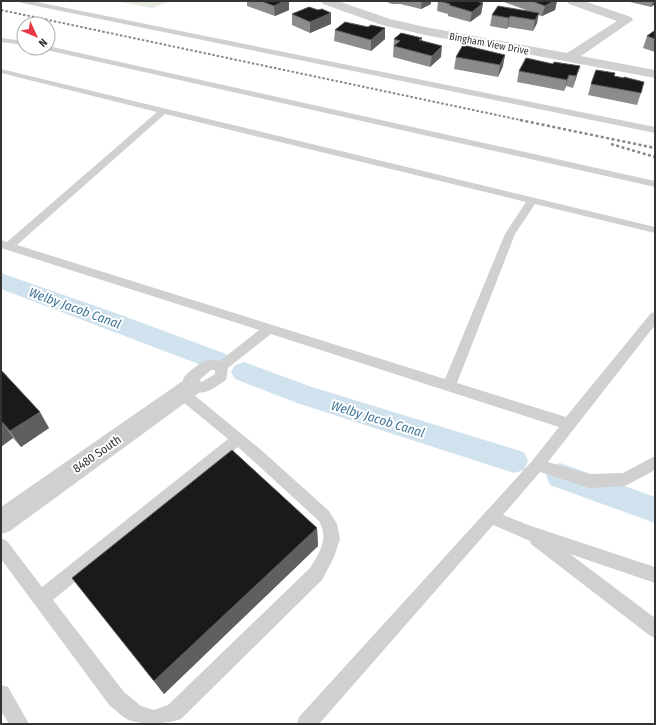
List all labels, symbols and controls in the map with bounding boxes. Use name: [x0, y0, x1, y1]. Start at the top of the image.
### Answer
north arrow: [16, 16, 56, 56]
street label: Bingham View Drive: [448, 30, 530, 58]
text: N: [36, 36, 50, 49]
water label: Welby Jacob Canal: [27, 284, 124, 332]
water label: Welby Jacob Canal: [329, 398, 427, 441]
street label: 8480 South: [70, 432, 124, 476]

